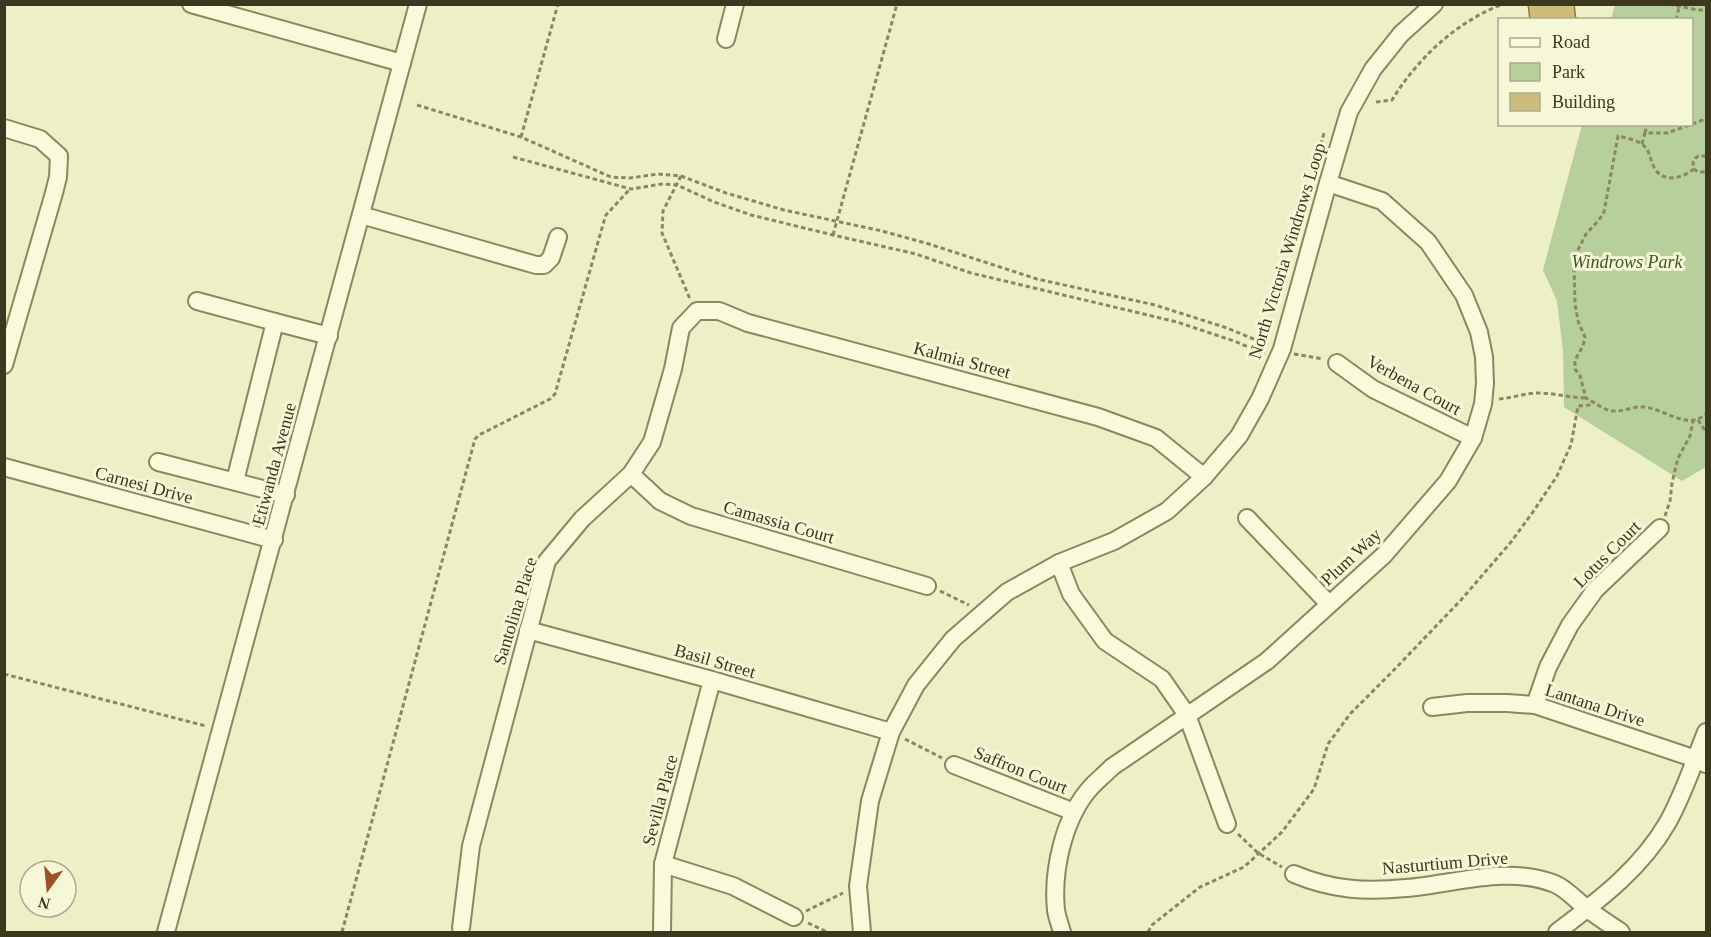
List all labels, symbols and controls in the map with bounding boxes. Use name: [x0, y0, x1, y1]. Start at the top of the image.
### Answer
legend: [1498, 18, 1693, 126]
text: Road: [1552, 32, 1590, 52]
text: Park: [1552, 62, 1585, 82]
text: Building: [1552, 92, 1615, 112]
street label: North Victoria Windrows Loop: [1245, 140, 1329, 362]
park label: Windrows Park: [1572, 252, 1683, 272]
street label: Kalmia Street: [911, 337, 1013, 383]
street label: Verbena Court: [1363, 351, 1465, 419]
street label: Etiwanda Avenue: [248, 400, 300, 528]
street label: Carnesi Drive: [93, 462, 195, 508]
street label: Camassia Court: [721, 497, 837, 547]
street label: Lotus Court: [1569, 516, 1645, 592]
street label: Plum Way: [1317, 524, 1385, 590]
street label: Santolina Place: [489, 555, 541, 667]
street label: Basil Street: [672, 640, 758, 682]
street label: Lantana Drive: [1543, 680, 1647, 730]
street label: Saffron Court: [971, 742, 1071, 798]
street label: Sevilla Place: [638, 752, 682, 848]
street label: Nasturtium Drive: [1381, 848, 1509, 878]
north arrow: [18, 859, 78, 919]
text: N: [36, 893, 52, 913]

